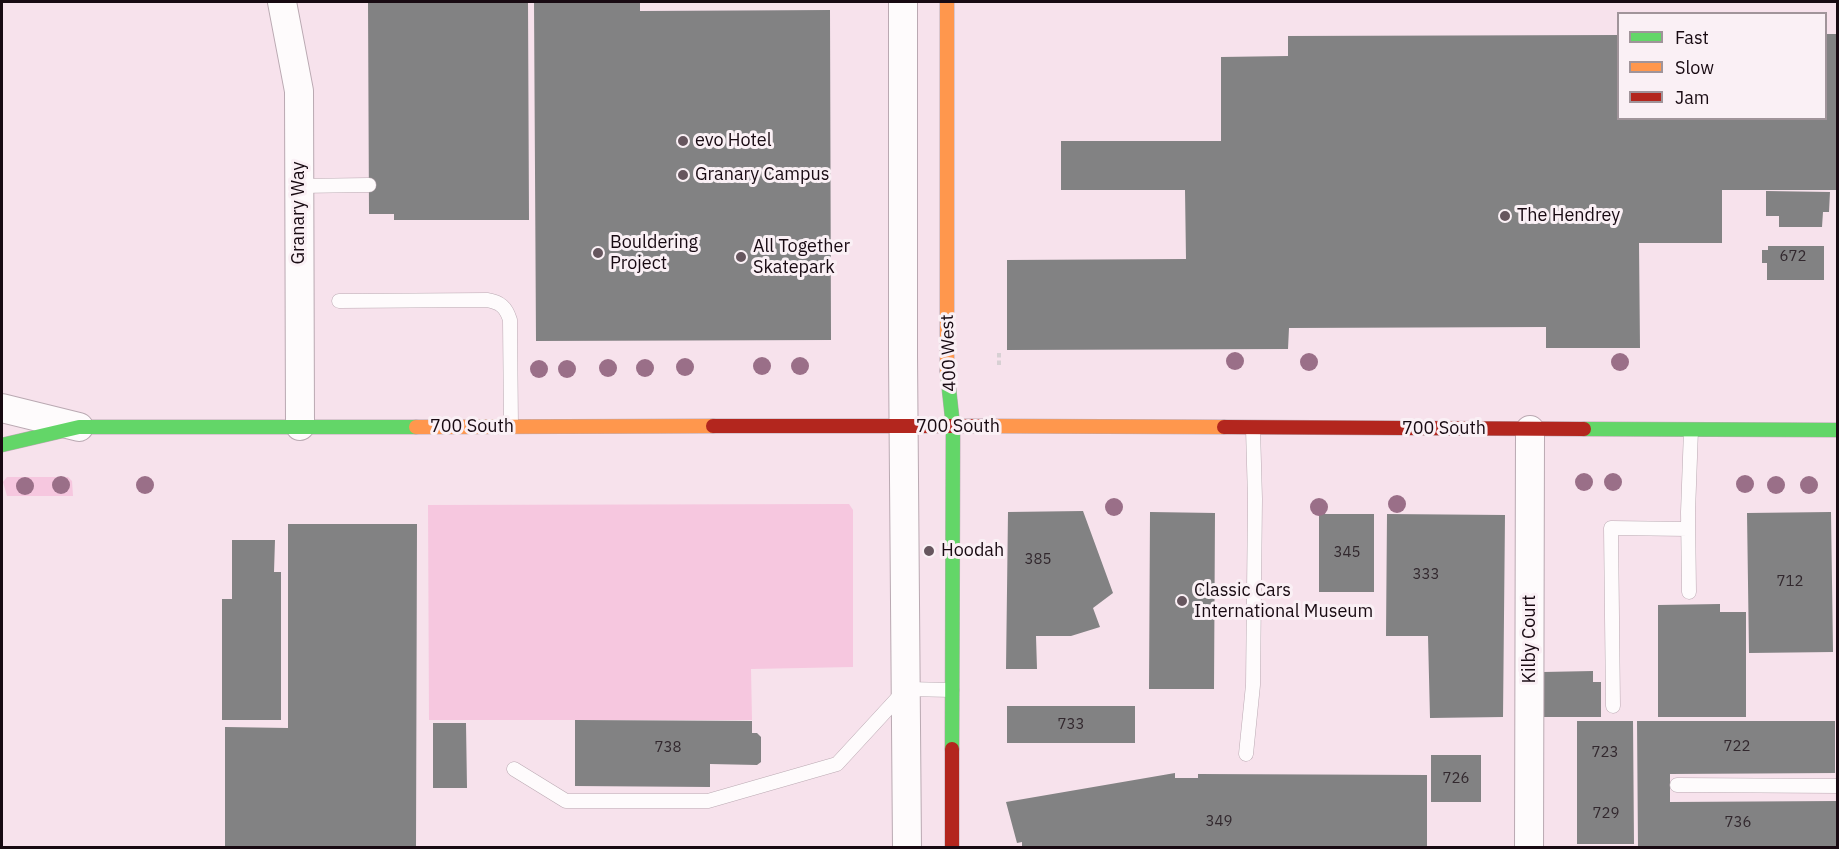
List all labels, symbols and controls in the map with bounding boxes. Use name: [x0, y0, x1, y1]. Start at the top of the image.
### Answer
legend: [1617, 12, 1827, 120]
text: Fast: [1675, 26, 1709, 49]
text: Slow: [1675, 56, 1714, 79]
text: Jam: [1675, 86, 1710, 109]
place label: evo Hotel: [695, 130, 772, 152]
marker: evo Hotel: [676, 134, 690, 148]
street label: Granary Way: [288, 162, 310, 264]
place label: Granary Campus: [695, 164, 829, 186]
marker: Granary Campus: [676, 168, 690, 182]
place label: The Hendrey: [1517, 205, 1620, 227]
marker: The Hendrey: [1498, 209, 1512, 223]
place label: Bouldering Project: [610, 232, 698, 274]
place label: All Together Skatepark: [753, 236, 850, 278]
marker: Bouldering Project: [591, 246, 605, 260]
house number: 672: [1780, 248, 1806, 266]
marker: All Together Skatepark: [734, 250, 748, 264]
street label: 400 West: [937, 314, 961, 392]
street label: 700 South: [430, 416, 514, 438]
street label: 700 South: [916, 416, 1000, 438]
street label: 700 South: [1402, 418, 1486, 440]
place label: Hoodah: [941, 540, 1004, 562]
marker: Hoodah: [922, 544, 936, 558]
house number: 345: [1334, 544, 1360, 562]
house number: 385: [1025, 551, 1051, 569]
house number: 333: [1413, 566, 1439, 584]
house number: 712: [1777, 573, 1803, 591]
place label: Classic Cars International Museum: [1194, 580, 1373, 622]
marker: Classic Cars International Museum: [1175, 594, 1189, 608]
street label: Kilby Court: [1519, 595, 1541, 683]
house number: 733: [1058, 716, 1084, 734]
house number: 722: [1724, 738, 1750, 756]
house number: 738: [655, 739, 681, 757]
house number: 723: [1592, 744, 1618, 762]
house number: 726: [1443, 770, 1469, 788]
house number: 729: [1593, 805, 1619, 823]
house number: 349: [1206, 813, 1232, 831]
house number: 736: [1725, 814, 1751, 832]

